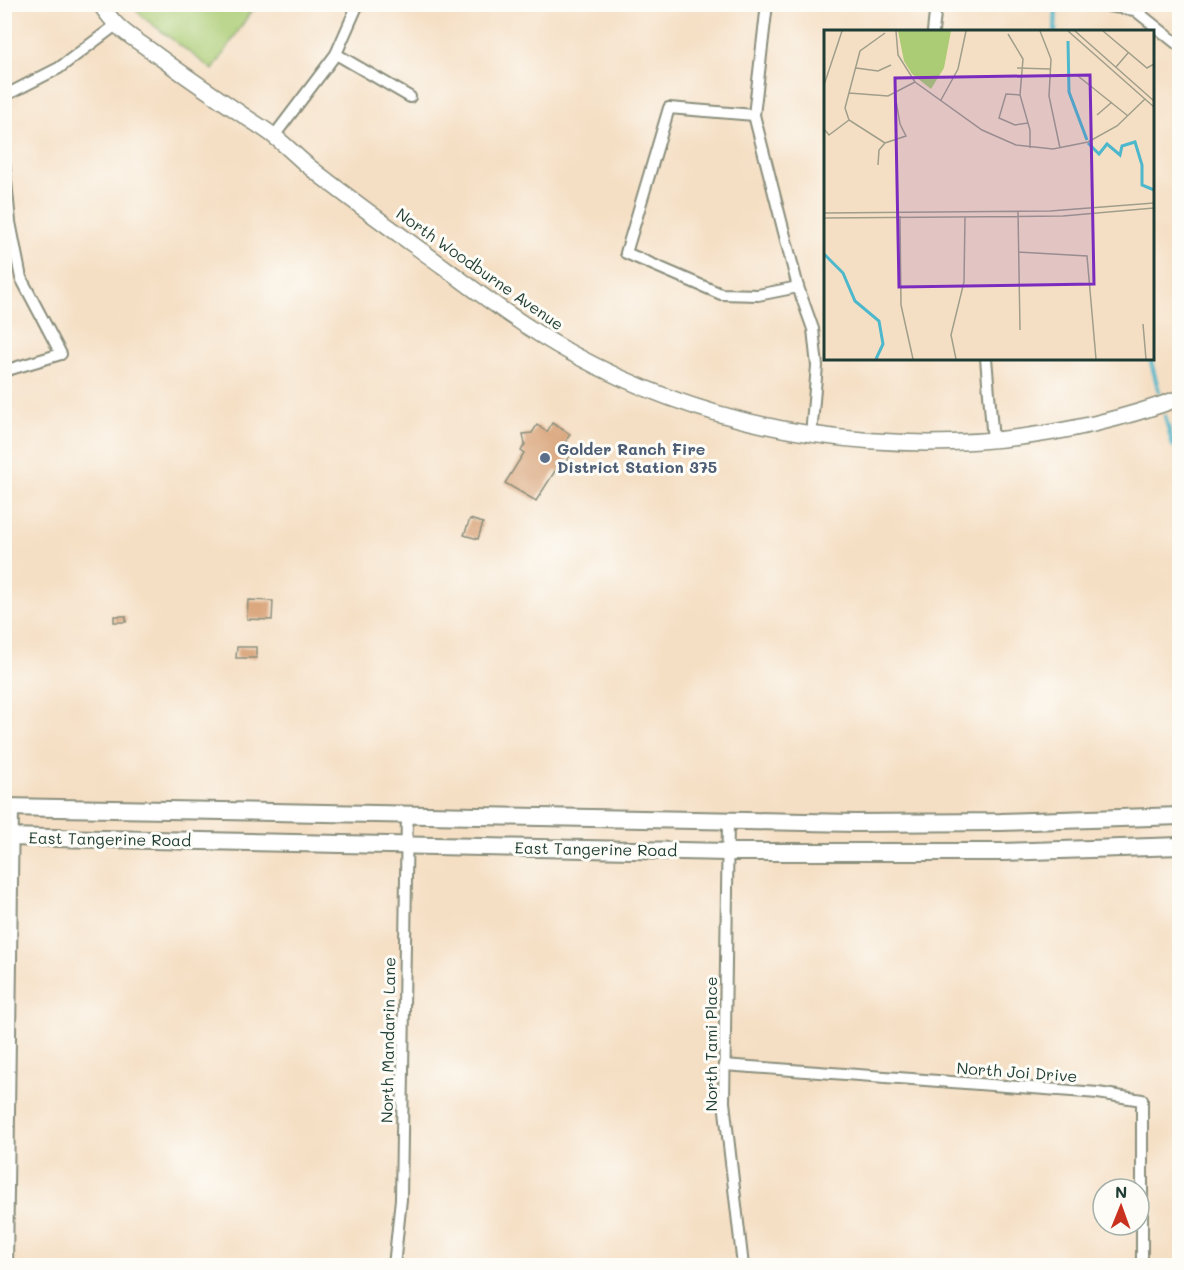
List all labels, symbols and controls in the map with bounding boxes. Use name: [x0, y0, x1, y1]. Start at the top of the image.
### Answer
inset map: [824, 30, 1154, 360]
street label: North Woodburne Avenue: [392, 203, 568, 335]
place label: Golder Ranch Fire District Station 375: [557, 438, 717, 477]
marker: Golder Ranch Fire District Station 375: [538, 451, 552, 465]
street label: East Tangerine Road: [28, 827, 192, 850]
street label: East Tangerine Road: [514, 837, 678, 860]
street label: North Mandarin Lane: [376, 957, 399, 1123]
street label: North Tami Place: [700, 976, 721, 1112]
street label: North Joi Drive: [956, 1057, 1078, 1086]
north arrow: [1091, 1177, 1151, 1237]
text: N: [1115, 1181, 1128, 1202]

